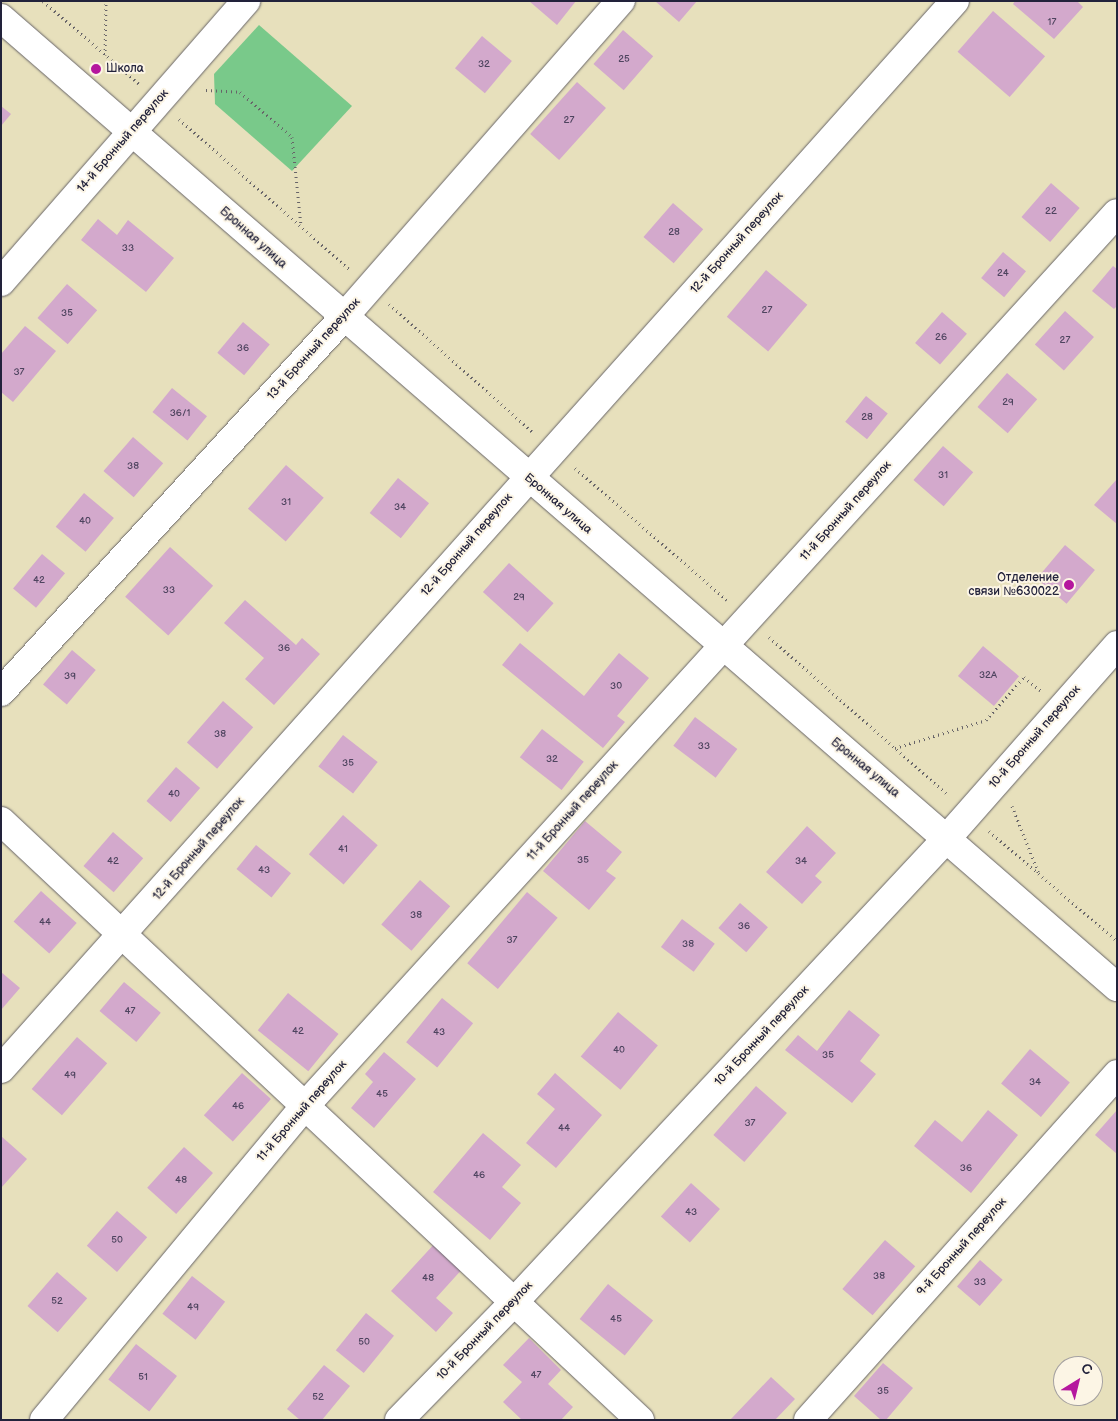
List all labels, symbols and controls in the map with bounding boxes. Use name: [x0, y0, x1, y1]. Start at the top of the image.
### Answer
house number: 17: [1048, 17, 1056, 29]
house number: 25: [618, 54, 630, 66]
house number: 32: [478, 59, 490, 71]
place label: Школа: [106, 62, 144, 76]
marker: Школа: [90, 63, 102, 75]
street label: 14-й Бронный переулок: [74, 86, 172, 196]
house number: 27: [564, 115, 574, 127]
street label: 12-й Бронный переулок: [688, 189, 786, 297]
street label: Бронная улица: [217, 204, 289, 272]
house number: 22: [1045, 206, 1057, 218]
house number: 28: [668, 227, 680, 239]
house number: 33: [122, 243, 134, 255]
house number: 24: [997, 268, 1009, 280]
street label: 13-й Бронный переулок: [264, 295, 364, 403]
house number: 27: [762, 305, 772, 317]
house number: 35: [61, 308, 73, 320]
house number: 26: [935, 332, 947, 344]
house number: 27: [1060, 335, 1070, 347]
house number: 36: [237, 343, 249, 355]
house number: 37: [13, 367, 25, 379]
house number: 29: [1002, 397, 1014, 409]
house number: 36/1: [170, 408, 190, 420]
house number: 28: [861, 412, 873, 424]
street label: 11-й Бронный переулок: [797, 458, 895, 564]
house number: 38: [127, 461, 139, 473]
house number: 31: [938, 470, 948, 482]
street label: Бронная улица: [521, 471, 595, 537]
street label: 12-й Бронный переулок: [418, 490, 516, 600]
house number: 31: [281, 497, 291, 509]
house number: 34: [394, 502, 406, 514]
house number: 40: [79, 516, 91, 528]
place label: Отделение связи №630022: [969, 571, 1059, 599]
house number: 42: [33, 575, 45, 587]
marker: Отделение связи №630022: [1063, 579, 1075, 591]
house number: 33: [163, 585, 175, 597]
house number: 29: [513, 592, 525, 604]
house number: 36: [278, 643, 290, 655]
house number: 32А: [979, 670, 997, 682]
house number: 39: [64, 671, 76, 683]
house number: 30: [610, 681, 622, 693]
street label: 10-й Бронный переулок: [986, 682, 1084, 792]
house number: 38: [214, 729, 226, 741]
street label: Бронная улица: [828, 735, 902, 801]
house number: 33: [698, 741, 710, 753]
house number: 32: [546, 754, 558, 766]
house number: 35: [342, 758, 354, 770]
street label: 11-й Бронный переулок: [524, 758, 622, 864]
house number: 40: [168, 789, 180, 801]
street label: 12-й Бронный переулок: [150, 794, 248, 904]
house number: 41: [338, 844, 348, 856]
house number: 35: [577, 855, 589, 867]
house number: 42: [107, 856, 119, 868]
house number: 34: [795, 856, 807, 868]
house number: 43: [258, 865, 270, 877]
house number: 38: [410, 910, 422, 922]
house number: 44: [39, 917, 51, 929]
house number: 36: [738, 921, 750, 933]
house number: 37: [506, 935, 518, 947]
house number: 38: [682, 939, 694, 951]
street label: 10-й Бронный переулок: [712, 983, 812, 1089]
house number: 47: [124, 1006, 136, 1018]
house number: 42: [292, 1026, 304, 1038]
house number: 43: [433, 1027, 445, 1039]
house number: 40: [613, 1045, 625, 1057]
house number: 35: [822, 1050, 834, 1062]
street label: 11-й Бронный переулок: [254, 1057, 350, 1165]
house number: 49: [64, 1070, 76, 1082]
house number: 34: [1029, 1077, 1041, 1089]
house number: 45: [376, 1089, 388, 1101]
house number: 46: [232, 1101, 244, 1113]
house number: 37: [744, 1118, 756, 1130]
house number: 44: [558, 1123, 570, 1135]
house number: 36: [960, 1163, 972, 1175]
house number: 46: [473, 1170, 485, 1182]
house number: 48: [175, 1175, 187, 1187]
street label: 9-й Бронный переулок: [914, 1195, 1010, 1299]
house number: 43: [685, 1207, 697, 1219]
house number: 50: [111, 1235, 123, 1247]
house number: 38: [873, 1271, 885, 1283]
house number: 48: [422, 1273, 434, 1285]
house number: 33: [974, 1277, 986, 1289]
street label: 10-й Бронный переулок: [434, 1279, 536, 1383]
house number: 52: [51, 1296, 63, 1308]
house number: 49: [187, 1302, 199, 1314]
house number: 45: [610, 1314, 622, 1326]
house number: 50: [358, 1337, 370, 1349]
north arrow: [1053, 1356, 1103, 1406]
text: С: [1078, 1360, 1095, 1379]
house number: 47: [530, 1370, 542, 1382]
house number: 51: [138, 1372, 148, 1384]
house number: 35: [877, 1386, 889, 1398]
house number: 52: [312, 1392, 324, 1404]

